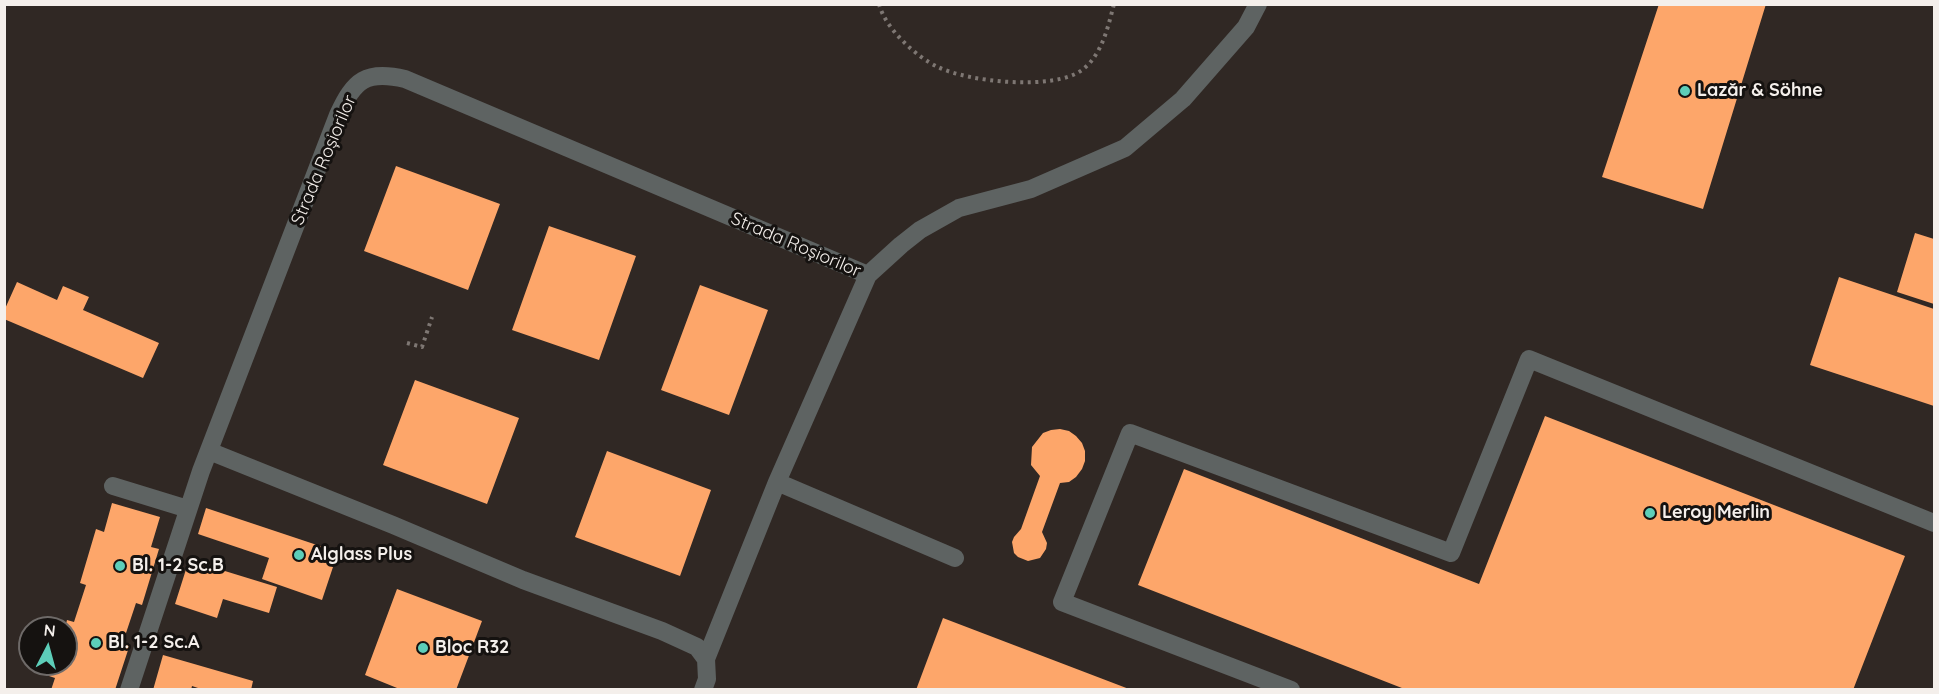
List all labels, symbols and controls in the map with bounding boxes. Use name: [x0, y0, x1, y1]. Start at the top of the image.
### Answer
place label: Lazăr & Söhne: [1697, 80, 1823, 102]
marker: Lazăr & Söhne: [1678, 84, 1692, 98]
street label: Strada Roșiorilor: [287, 92, 361, 228]
street label: Strada Roșiorilor: [728, 208, 864, 282]
place label: Leroy Merlin: [1662, 502, 1770, 524]
marker: Leroy Merlin: [1643, 506, 1657, 520]
place label: Alglass Plus: [311, 544, 412, 566]
marker: Alglass Plus: [292, 548, 306, 562]
place label: Bl. 1-2 Sc.B: [132, 555, 224, 577]
marker: Bl. 1-2 Sc.B: [113, 559, 127, 573]
north arrow: [18, 616, 78, 676]
text: N: [43, 620, 57, 641]
place label: Bl. 1-2 Sc.A: [108, 632, 200, 654]
marker: Bl. 1-2 Sc.A: [89, 636, 103, 650]
place label: Bloc R32: [435, 637, 509, 659]
marker: Bloc R32: [416, 641, 430, 655]

